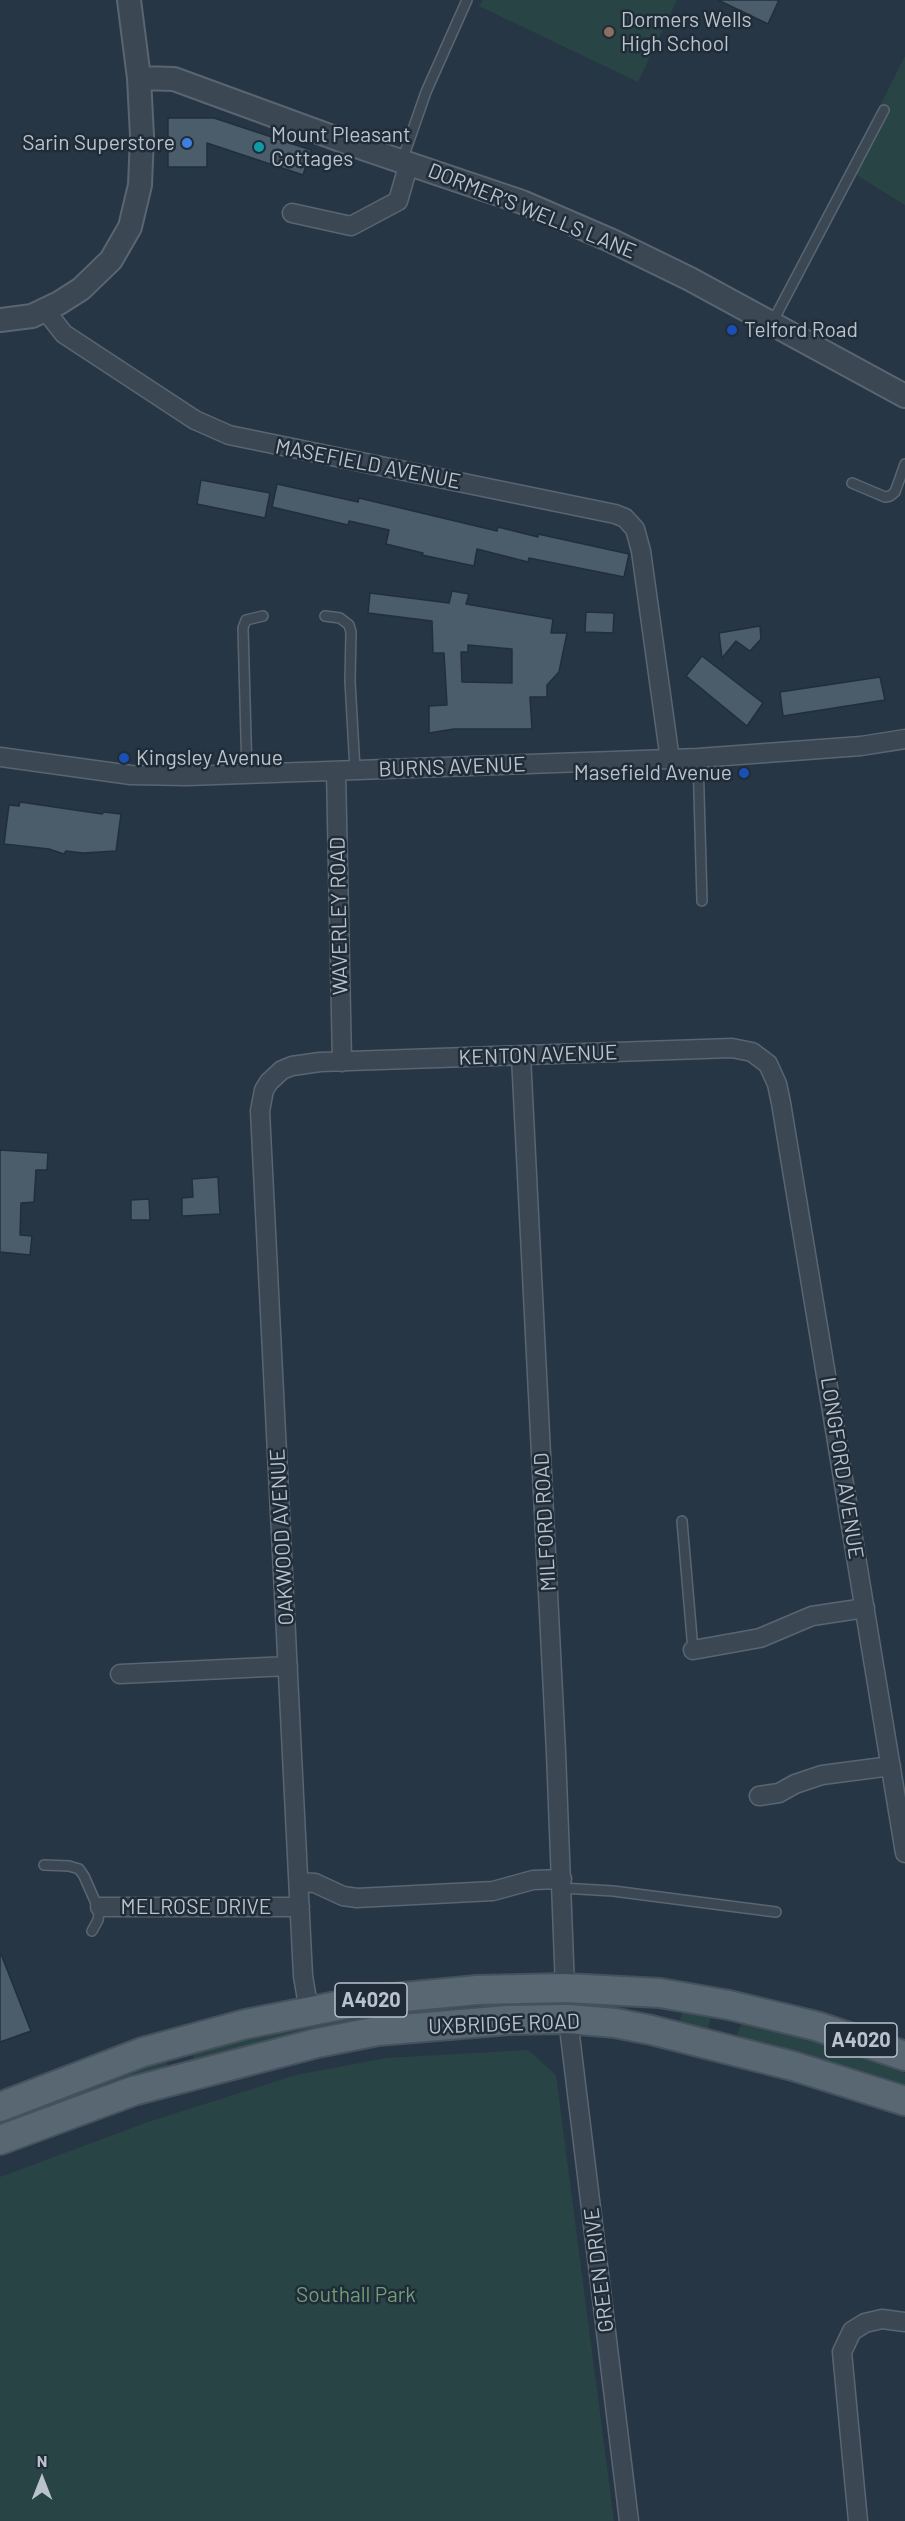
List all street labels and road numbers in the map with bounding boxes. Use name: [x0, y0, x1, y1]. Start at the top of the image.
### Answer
street label: DORMER’S WELLS LANE: [424, 158, 640, 264]
street label: MASEFIELD AVENUE: [273, 434, 463, 494]
street label: BURNS AVENUE: [378, 752, 526, 782]
street label: WAVERLEY ROAD: [325, 837, 353, 995]
street label: KENTON AVENUE: [458, 1040, 618, 1070]
street label: LONGFORD AVENUE: [815, 1375, 869, 1561]
street label: OAKWOOD AVENUE: [265, 1448, 299, 1626]
street label: MILFORD ROAD: [529, 1452, 561, 1592]
street label: MELROSE DRIVE: [121, 1894, 271, 1920]
road number: A4020: [335, 1983, 407, 2017]
street label: UXBRIDGE ROAD: [428, 2009, 580, 2039]
road number: A4020: [825, 2023, 897, 2057]
street label: GREEN DRIVE: [579, 2206, 619, 2334]

